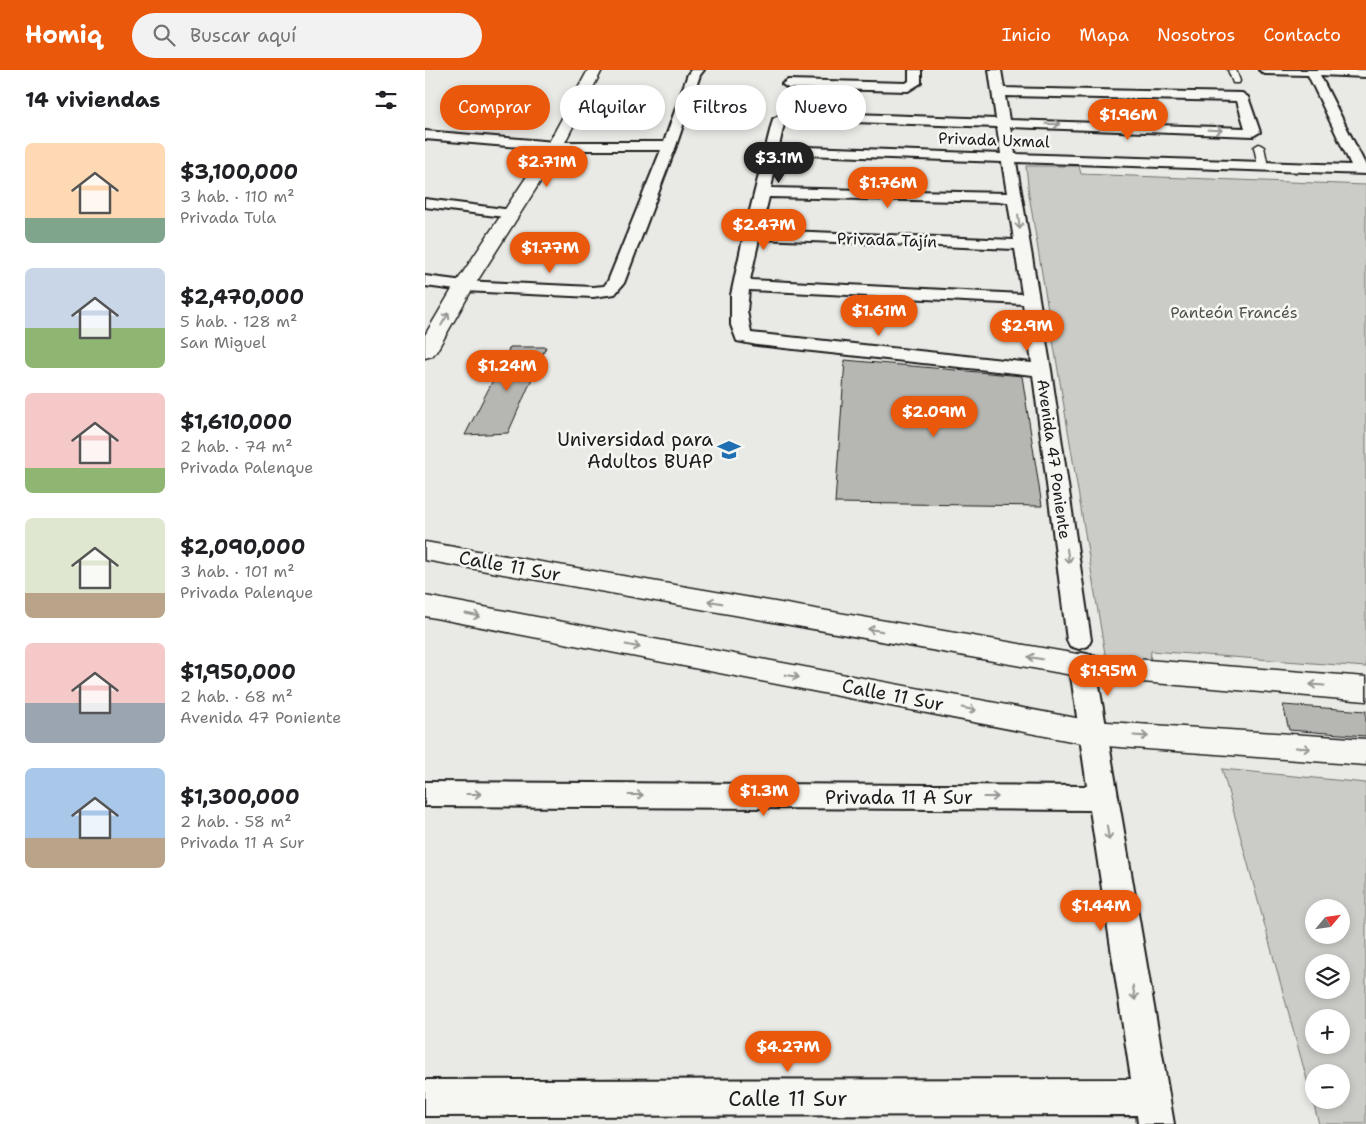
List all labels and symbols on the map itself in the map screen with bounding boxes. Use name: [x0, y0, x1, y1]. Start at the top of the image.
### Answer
pin: $1.96M: [1087, 98, 1169, 141]
one-way arrow: [1044, 119, 1060, 129]
one-way arrow: [1206, 125, 1223, 135]
street label: Privada Uxmal: [938, 128, 1050, 152]
pin: $3.1M: [744, 142, 814, 184]
pin: $2.71M: [506, 146, 588, 188]
pin: $1.76M: [847, 166, 929, 209]
pin: $2.47M: [723, 208, 805, 251]
one-way arrow: [1014, 214, 1024, 230]
street label: Privada Tajín: [837, 228, 938, 252]
pin: $1.77M: [509, 232, 591, 274]
pin: $1.61M: [838, 294, 920, 337]
park label: Panteón Francés: [1170, 302, 1298, 323]
pin: $2.9M: [992, 310, 1062, 352]
one-way arrow: [440, 312, 450, 326]
pin: $1.24M: [466, 350, 548, 392]
street label: Avenida 47 Poniente: [1032, 378, 1076, 540]
pin: $2.09M: [893, 396, 975, 438]
place label: Universidad para Adultos BUAP: [557, 427, 713, 474]
school or university icon: Universidad para Adultos BUAP: [716, 437, 742, 463]
street label: Calle 11 Sur: [457, 545, 563, 587]
one-way arrow: [1063, 548, 1073, 564]
one-way arrow: [707, 596, 723, 606]
one-way arrow: [464, 611, 480, 621]
one-way arrow: [867, 624, 883, 634]
one-way arrow: [624, 641, 640, 651]
one-way arrow: [1027, 653, 1043, 663]
pin: $1.95M: [1067, 654, 1149, 697]
one-way arrow: [784, 672, 800, 681]
street label: Calle 11 Sur: [840, 673, 946, 717]
one-way arrow: [1310, 681, 1326, 690]
one-way arrow: [961, 705, 977, 715]
one-way arrow: [1132, 731, 1148, 741]
one-way arrow: [1294, 743, 1310, 752]
pin: $1.3M: [729, 774, 799, 817]
street label: Privada 11 A Sur: [825, 785, 973, 810]
one-way arrow: [465, 789, 481, 799]
one-way arrow: [628, 790, 644, 800]
one-way arrow: [982, 792, 999, 802]
one-way arrow: [1104, 824, 1114, 840]
pin: $1.44M: [1060, 890, 1142, 932]
north arrow: [1305, 899, 1350, 944]
one-way arrow: [1130, 985, 1140, 1001]
pin: $4.27M: [747, 1030, 829, 1073]
street label: Calle 11 Sur: [728, 1084, 848, 1113]

